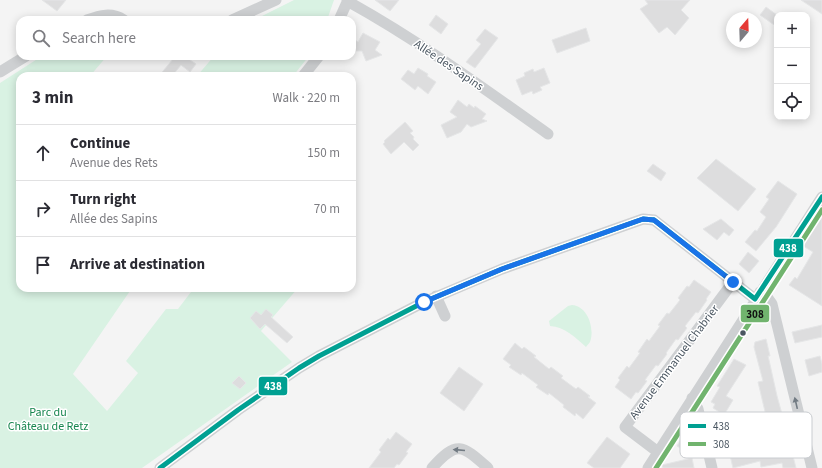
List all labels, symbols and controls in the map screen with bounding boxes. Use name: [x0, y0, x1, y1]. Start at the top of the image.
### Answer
north arrow: [726, 12, 762, 48]
map controls: [774, 12, 810, 120]
button: +: [774, 12, 810, 48]
search box: [16, 16, 356, 60]
icon: search: [30, 27, 52, 49]
text: Search here: [62, 28, 136, 49]
street label: Allée des Sapins: [411, 36, 487, 95]
button: −: [774, 48, 810, 84]
button: locate: [774, 84, 810, 120]
text: 3 min: [32, 86, 73, 110]
text: Walk · 220 m: [272, 89, 340, 107]
text: Continue: [70, 133, 130, 154]
icon: ahead: [32, 142, 54, 164]
text: 150 m: [307, 144, 340, 162]
text: Avenue des Rets: [70, 154, 158, 172]
text: Turn right: [70, 189, 136, 210]
icon: right: [32, 198, 54, 220]
text: 70 m: [314, 200, 340, 218]
text: Allée des Sapins: [70, 210, 157, 228]
line badge: 438: [773, 238, 804, 258]
text: 438: [779, 241, 797, 256]
icon: arrive: [32, 254, 54, 276]
text: Arrive at destination: [70, 254, 205, 275]
route end: [724, 273, 742, 291]
route start: [415, 293, 433, 311]
street label: Avenue Emmanuel Chabrier: [626, 301, 724, 423]
line badge: 308: [740, 304, 770, 323]
text: 308: [746, 307, 764, 322]
unlabelled marker: [738, 328, 748, 338]
line badge: 438: [258, 376, 288, 396]
text: 438: [264, 379, 282, 394]
one-way arrow: [793, 397, 799, 409]
park label: Parc du Château de Retz: [8, 404, 88, 435]
legend: [680, 412, 812, 458]
text: 438: [713, 419, 730, 434]
text: 308: [713, 437, 730, 452]
one-way arrow: [453, 447, 465, 454]

